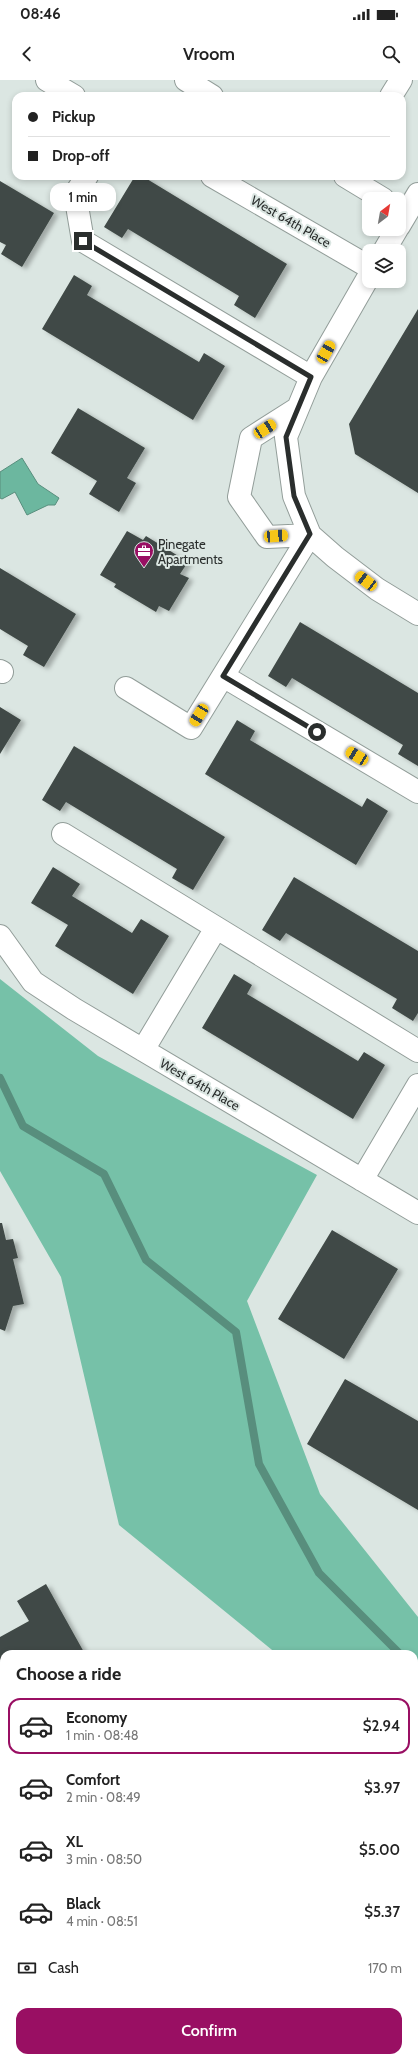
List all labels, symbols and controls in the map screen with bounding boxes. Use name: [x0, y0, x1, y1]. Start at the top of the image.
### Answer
text: 08:46: [20, 5, 61, 23]
icon: back: [16, 43, 38, 65]
text: Vroom: [183, 43, 235, 65]
icon: search: [380, 43, 402, 65]
text: Pickup: [52, 108, 95, 126]
text: Drop-off: [52, 147, 110, 165]
callout: 1 min: [50, 183, 116, 211]
text: 1 min: [68, 189, 98, 205]
street label: West 64th Place: [248, 192, 334, 250]
north arrow: [362, 192, 406, 236]
map controls: [362, 192, 406, 288]
route end: [74, 232, 92, 250]
button: layers: [362, 244, 406, 288]
car: [315, 339, 337, 365]
car: [252, 417, 278, 441]
car: [264, 529, 288, 543]
place label: Pinegate Apartments: [158, 536, 224, 567]
office icon: Pinegate Apartments: [133, 540, 155, 568]
car: [353, 569, 379, 593]
car: [188, 702, 210, 728]
route start: [308, 723, 326, 741]
car: [344, 745, 370, 767]
street label: West 64th Place: [157, 1055, 243, 1113]
text: Choose a ride: [16, 1663, 121, 1685]
icon: car: [18, 1708, 54, 1744]
text: Economy: [66, 1709, 127, 1727]
text: $2.94: [363, 1717, 400, 1735]
text: 1 min · 08:48: [66, 1727, 139, 1743]
icon: car: [18, 1770, 54, 1806]
text: Comfort: [66, 1771, 120, 1789]
text: $3.97: [364, 1779, 400, 1797]
text: 2 min · 08:49: [66, 1789, 141, 1805]
icon: car: [18, 1832, 54, 1868]
text: XL: [66, 1833, 83, 1851]
text: $5.00: [359, 1841, 400, 1859]
text: 3 min · 08:50: [66, 1851, 142, 1867]
icon: car: [18, 1894, 54, 1930]
text: Black: [66, 1895, 101, 1913]
text: $5.37: [364, 1903, 400, 1921]
text: 4 min · 08:51: [66, 1913, 138, 1929]
icon: cash: [16, 1957, 38, 1979]
text: Cash: [48, 1959, 79, 1977]
text: 170 m: [368, 1960, 402, 1976]
button: Confirm: [16, 2008, 402, 2054]

